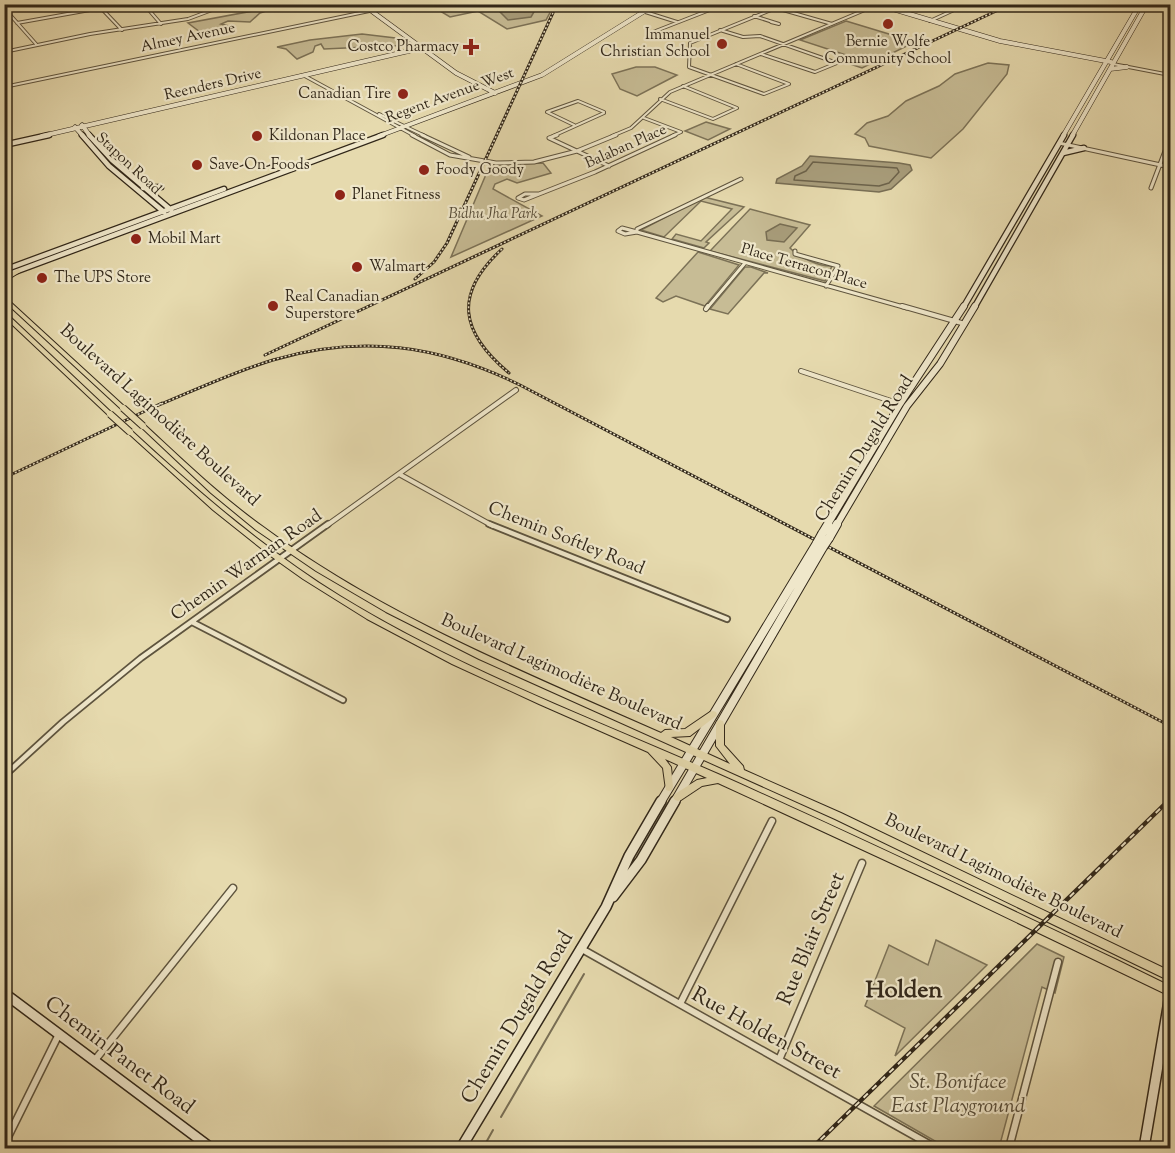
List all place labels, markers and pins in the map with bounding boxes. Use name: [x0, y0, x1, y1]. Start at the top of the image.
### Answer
marker: Bernie Wolfe Community School: [881, 17, 895, 31]
place label: Immanuel Christian School: [600, 25, 710, 63]
place label: Bernie Wolfe Community School: [825, 32, 951, 70]
place label: Costco Pharmacy: [347, 37, 460, 58]
marker: Immanuel Christian School: [715, 37, 729, 51]
marker: Costco Pharmacy: [464, 40, 478, 54]
place label: Canadian Tire: [298, 84, 391, 105]
marker: Canadian Tire: [396, 87, 410, 101]
place label: Kildonan Place: [269, 126, 366, 147]
marker: Kildonan Place: [250, 129, 264, 143]
place label: Save-On-Foods: [209, 155, 310, 176]
marker: Save-On-Foods: [190, 158, 204, 172]
place label: Foody Goody: [436, 160, 524, 181]
marker: Foody Goody: [417, 163, 431, 177]
place label: Planet Fitness: [352, 185, 441, 206]
marker: Planet Fitness: [333, 188, 347, 202]
place label: Mobil Mart: [148, 229, 221, 250]
marker: Mobil Mart: [129, 232, 143, 246]
place label: Walmart: [369, 257, 426, 278]
marker: Walmart: [350, 260, 364, 274]
place label: The UPS Store: [54, 268, 151, 289]
marker: The UPS Store: [35, 271, 49, 285]
place label: Real Canadian Superstore: [285, 287, 380, 325]
marker: Real Canadian Superstore: [266, 299, 280, 313]

